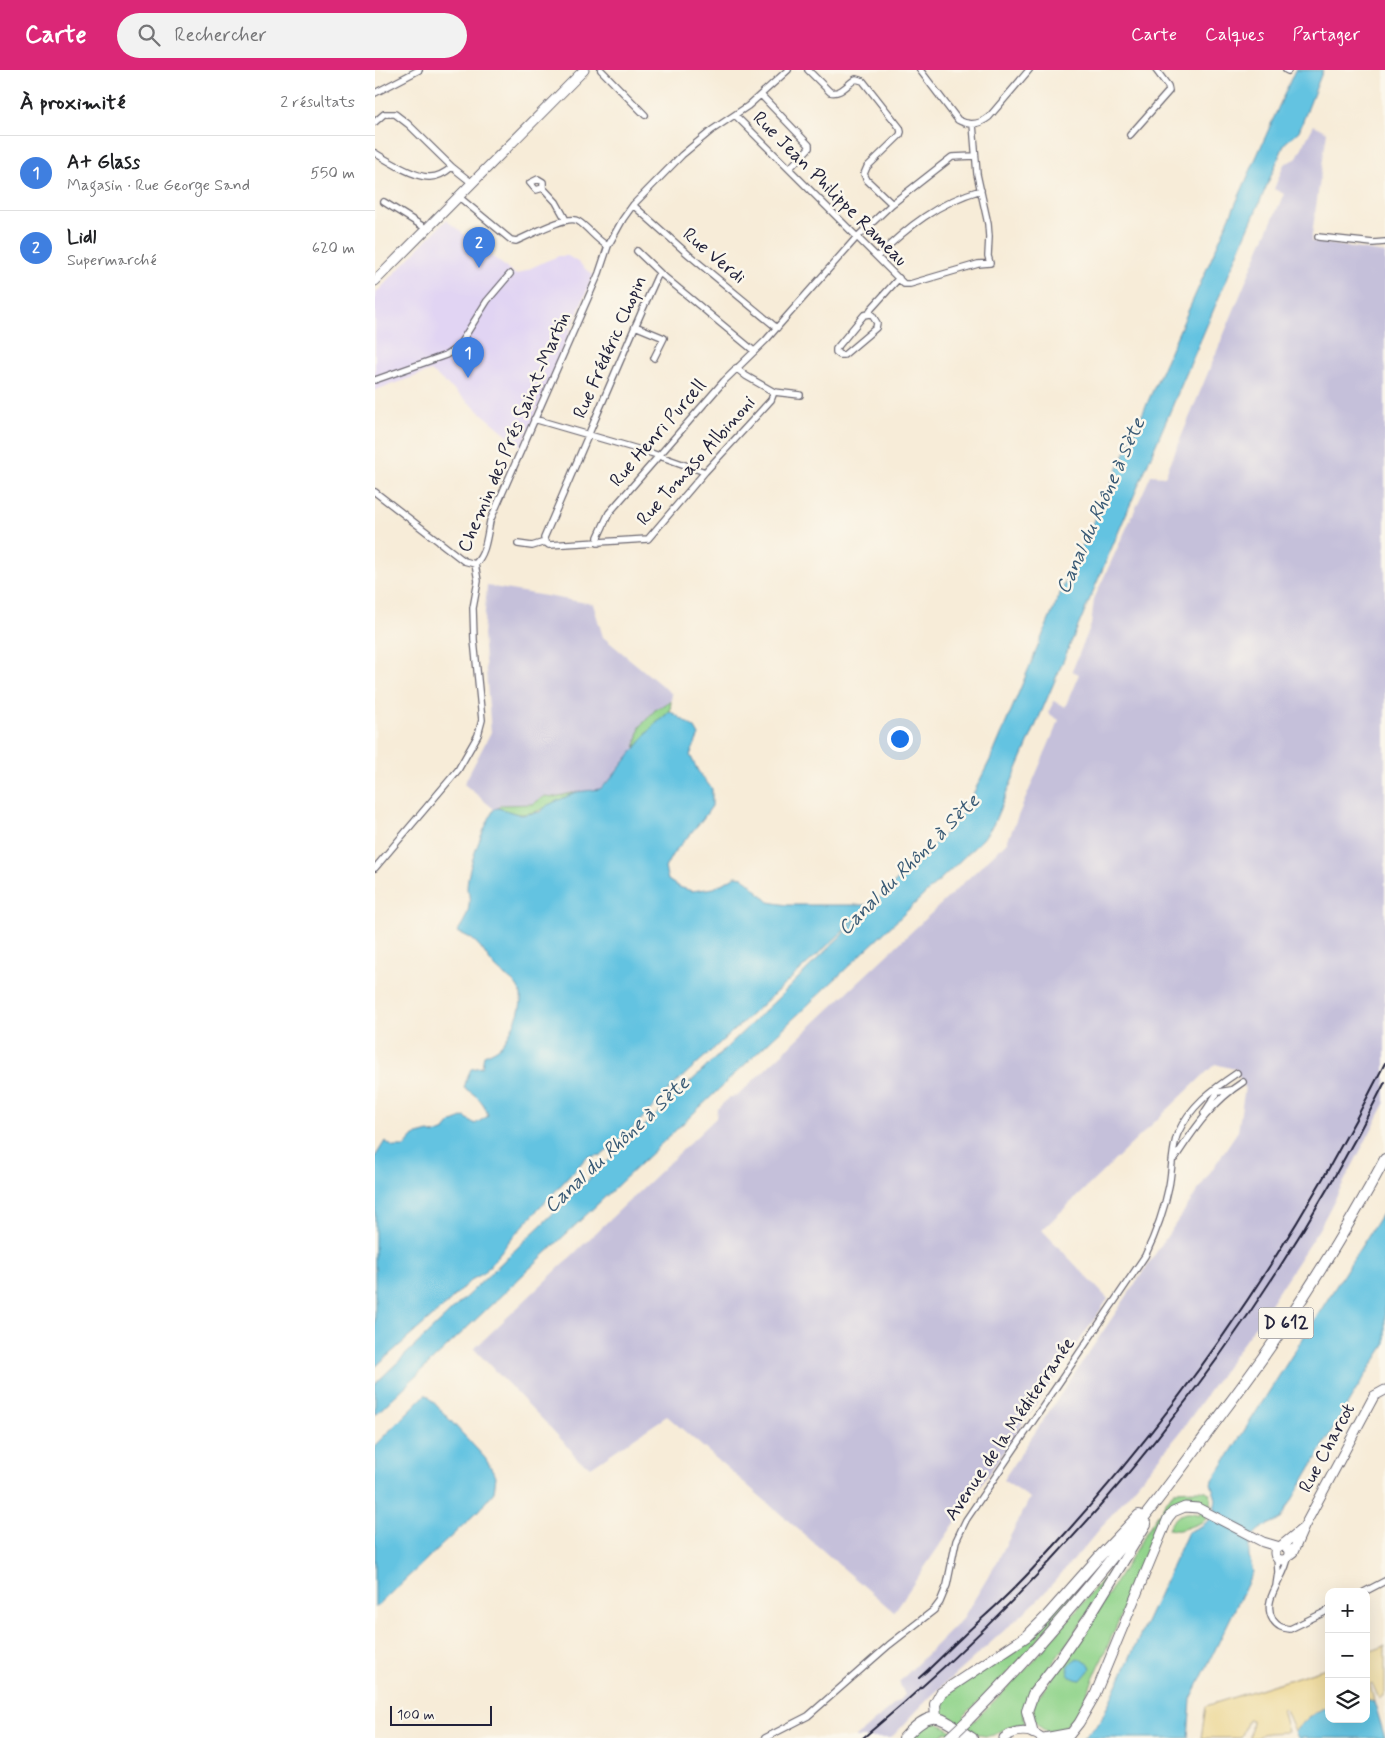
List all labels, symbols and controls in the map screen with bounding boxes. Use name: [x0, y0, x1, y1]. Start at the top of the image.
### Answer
search box: [117, 13, 467, 58]
text: Carte: [25, 20, 87, 51]
icon: search: [135, 21, 163, 49]
text: Rechercher: [175, 23, 267, 48]
text: Carte: [1131, 23, 1177, 47]
text: Calques: [1205, 23, 1264, 47]
text: Partager: [1292, 23, 1360, 47]
text: À proximité: [20, 89, 126, 117]
text: 2 résultats: [280, 92, 355, 113]
street label: Rue Jean Philippe Rameau: [747, 106, 913, 272]
text: A+ Glass: [67, 150, 140, 175]
text: 1: [32, 163, 40, 184]
text: 550 m: [310, 163, 355, 184]
text: Magasin · Rue George Sand: [67, 175, 250, 196]
street label: Rue Verdi: [677, 222, 751, 290]
text: Lidl: [67, 225, 96, 250]
pin: 2: [463, 227, 495, 268]
text: 2: [32, 238, 40, 259]
text: 620 m: [312, 238, 355, 259]
text: Supermarché: [67, 250, 157, 271]
street label: Rue Frédéric Chopin: [567, 272, 653, 422]
street label: Chemin des Prés Saint-Martin: [452, 308, 576, 556]
pin: 1: [452, 337, 484, 378]
street label: Rue Henri Purcell: [604, 373, 712, 492]
street label: Rue Tomaso Albinoni: [631, 391, 761, 531]
water label: Canal du Rhône à Sète: [1050, 413, 1152, 598]
your location: [887, 726, 913, 752]
water label: Canal du Rhône à Sète: [832, 787, 987, 942]
water label: Canal du Rhône à Sète: [538, 1070, 697, 1220]
road number: D 612: [1259, 1308, 1313, 1338]
street label: Avenue de la Méditerranée: [939, 1332, 1081, 1526]
street label: Rue Charcot: [1293, 1399, 1361, 1497]
map controls: [1325, 1588, 1370, 1723]
button: +: [1325, 1588, 1370, 1633]
button: −: [1325, 1633, 1370, 1678]
button: layers: [1325, 1678, 1370, 1723]
scale bar: [390, 1703, 493, 1726]
text: 100 m: [397, 1706, 435, 1724]

